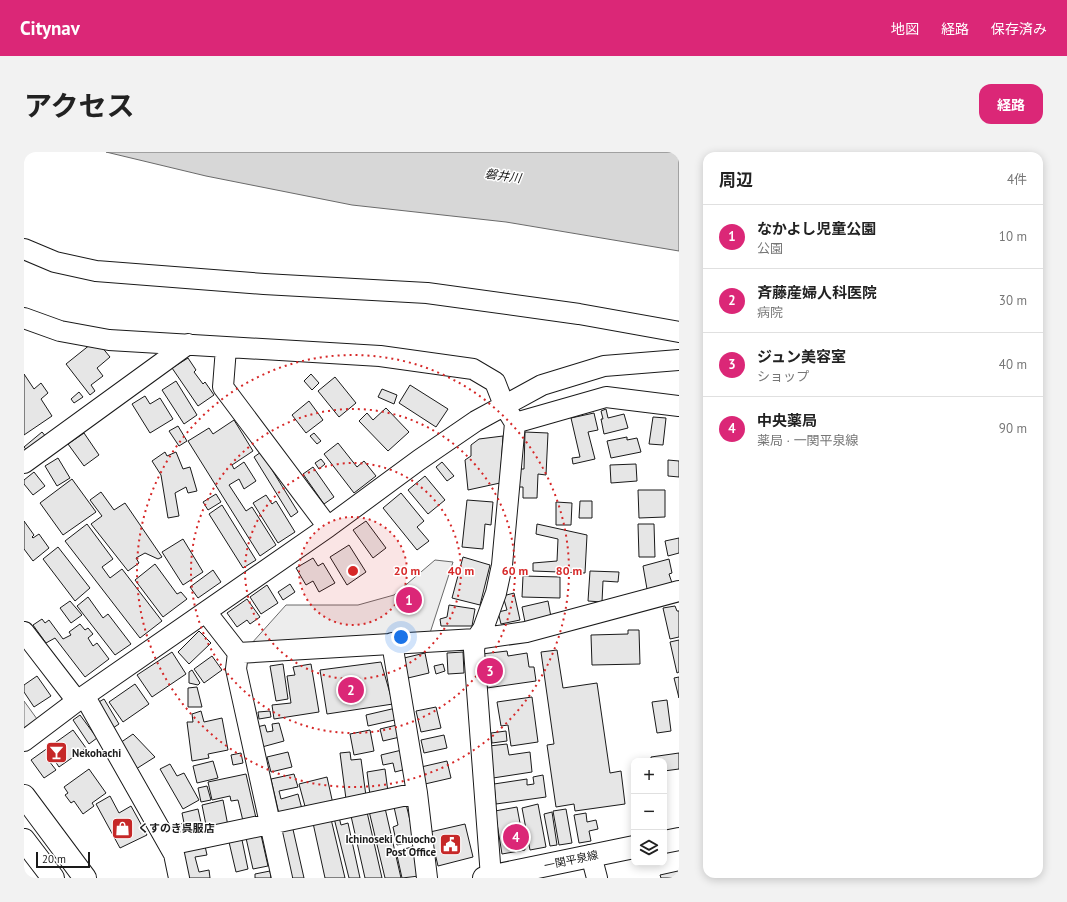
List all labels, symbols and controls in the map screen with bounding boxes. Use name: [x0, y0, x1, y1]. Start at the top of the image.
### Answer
text: Citynav: [20, 16, 80, 40]
text: 地図: [891, 20, 919, 38]
text: 経路: [941, 20, 969, 38]
text: 保存済み: [991, 20, 1047, 38]
button: 経路: [979, 84, 1043, 124]
text: アクセス: [24, 87, 135, 124]
water label: 磐井川: [484, 166, 524, 186]
text: 周辺: [719, 169, 753, 191]
text: 4件: [1007, 171, 1027, 188]
text: なかよし児童公園: [757, 219, 876, 238]
text: 1: [728, 228, 736, 245]
text: 10 m: [999, 228, 1027, 245]
text: 公園: [757, 240, 783, 257]
text: 斉藤産婦人科医院: [757, 283, 877, 302]
text: 2: [728, 292, 736, 309]
text: 30 m: [999, 292, 1027, 309]
text: 病院: [757, 304, 783, 321]
text: ジュン美容室: [757, 347, 846, 366]
text: 3: [728, 356, 736, 373]
text: 40 m: [999, 356, 1027, 373]
text: ショップ: [757, 368, 809, 385]
text: 中央薬局: [757, 411, 817, 430]
text: 4: [728, 420, 736, 437]
text: 90 m: [999, 420, 1027, 437]
text: 薬局 · 一関平泉線: [757, 432, 858, 449]
text: 20 m: [394, 563, 420, 578]
text: 40 m: [448, 563, 474, 578]
text: 60 m: [502, 563, 528, 578]
text: 80 m: [556, 563, 582, 578]
centre of rings: [346, 564, 360, 578]
pin: 1: [396, 585, 422, 615]
your location: [391, 627, 411, 647]
pin: 3: [477, 656, 503, 686]
pin: 2: [338, 675, 364, 705]
bar icon: Nekohachi: [44, 740, 70, 766]
place label: Nekohachi: [72, 746, 121, 760]
map controls: [631, 758, 667, 866]
button: +: [631, 758, 667, 794]
button: −: [631, 794, 667, 830]
shop icon: くすのき呉服店: [110, 815, 136, 841]
place label: くすのき呉服店: [138, 821, 215, 835]
pin: 4: [503, 822, 529, 852]
button: layers: [631, 830, 667, 866]
place label: Ichinoseki Chuocho Post Office: [345, 832, 436, 859]
public building icon: Ichinoseki Chuocho Post Office: [438, 832, 464, 858]
street label: 一関平泉線: [543, 847, 599, 873]
scale bar: [36, 850, 90, 869]
text: 20 m: [42, 852, 66, 866]

